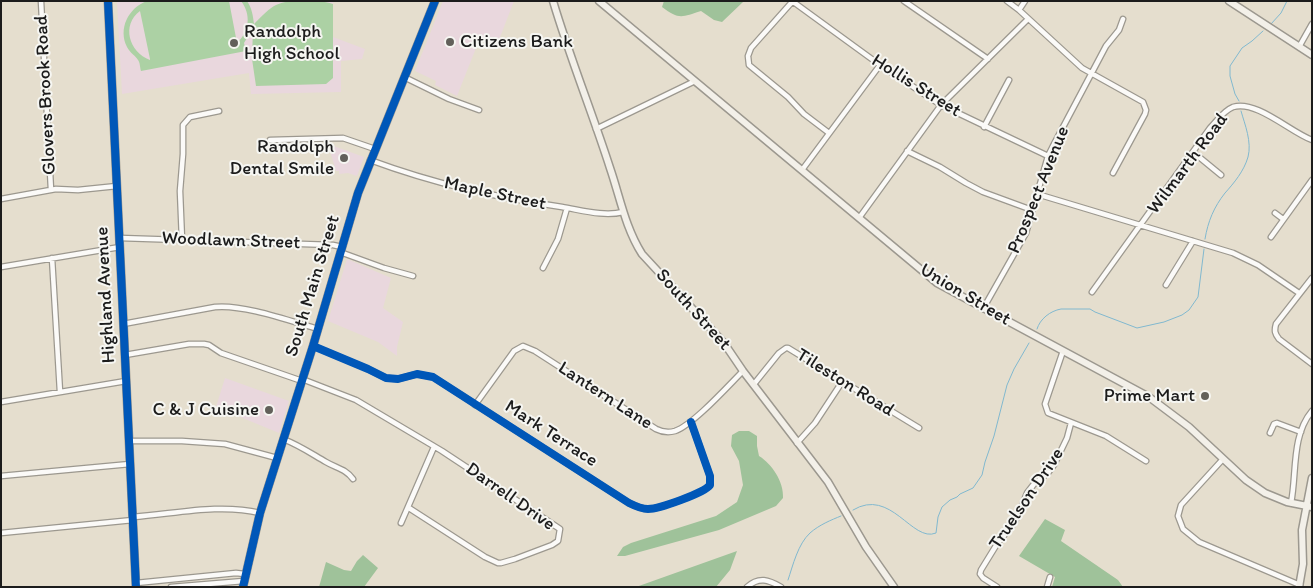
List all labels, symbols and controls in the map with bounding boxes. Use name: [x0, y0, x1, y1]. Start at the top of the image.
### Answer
street label: Glovers Brook Road: [30, 14, 62, 176]
place label: Randolph High School: [244, 21, 340, 65]
place label: Citizens Bank: [460, 31, 573, 53]
marker: Citizens Bank: [444, 36, 456, 48]
marker: Randolph High School: [228, 37, 240, 49]
street label: Hollis Street: [867, 49, 965, 123]
street label: Wilmarth Road: [1143, 109, 1233, 219]
street label: Prospect Avenue: [1003, 123, 1075, 257]
place label: Randolph Dental Smile: [230, 136, 334, 180]
marker: Randolph Dental Smile: [338, 152, 350, 164]
street label: Maple Street: [442, 172, 548, 216]
street label: South Main Street: [281, 212, 345, 360]
street label: Highland Avenue: [91, 226, 121, 364]
street label: Woodlawn Street: [161, 227, 301, 255]
street label: Union Street: [915, 259, 1015, 331]
street label: South Street: [650, 264, 736, 356]
street label: Tileston Road: [792, 344, 898, 422]
street label: Lantern Lane: [553, 357, 657, 435]
place label: Prime Mart: [1104, 385, 1195, 407]
marker: Prime Mart: [1199, 390, 1211, 402]
street label: Mark Terrace: [500, 395, 602, 473]
place label: C & J Cuisine: [152, 399, 259, 421]
marker: C & J Cuisine: [263, 404, 275, 416]
street label: Truelson Drive: [985, 444, 1069, 554]
street label: Darrell Drive: [461, 458, 559, 536]

